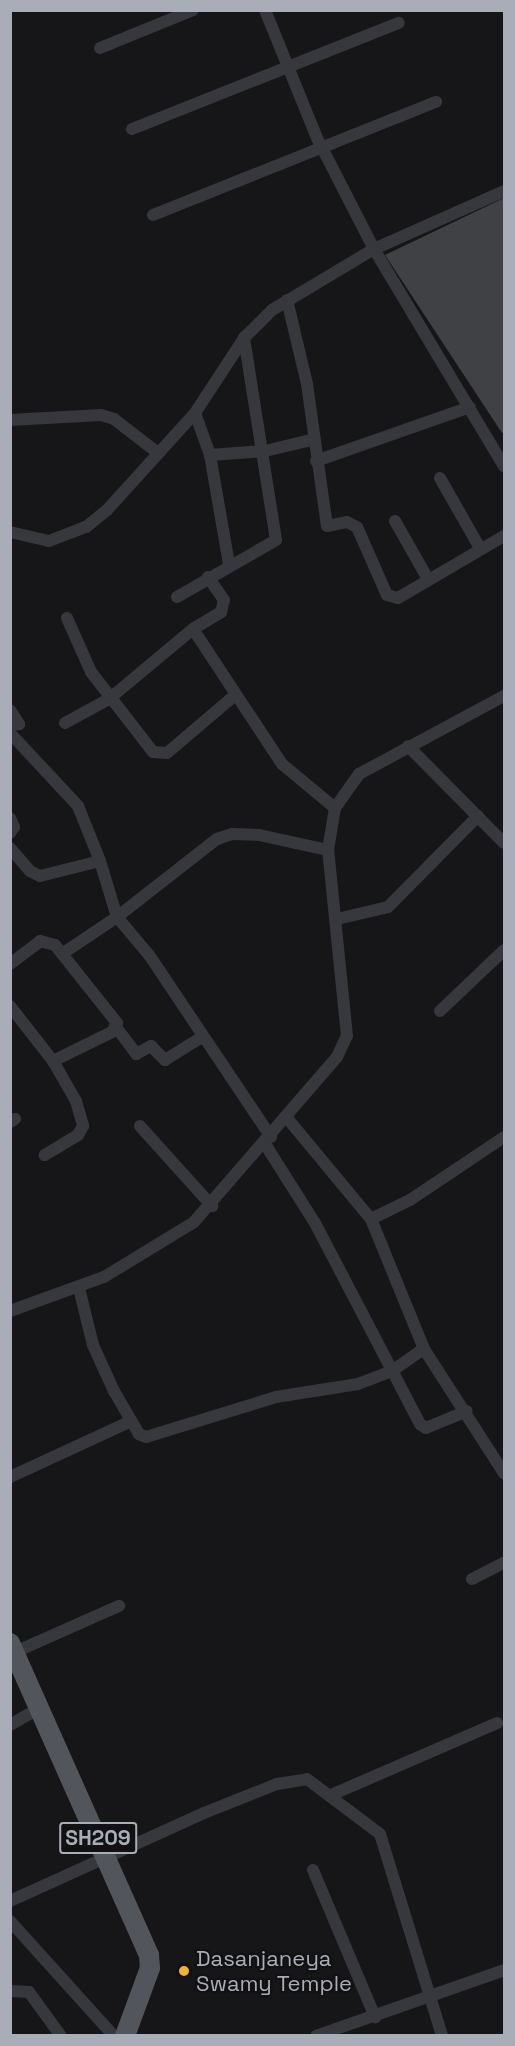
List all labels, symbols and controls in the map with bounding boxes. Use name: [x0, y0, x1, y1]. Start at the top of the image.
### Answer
road number: SH209: [59, 1820, 137, 1856]
place label: Dasanjaneya Swamy Temple: [196, 1945, 353, 1996]
marker: Dasanjaneya Swamy Temple: [177, 1964, 191, 1978]

